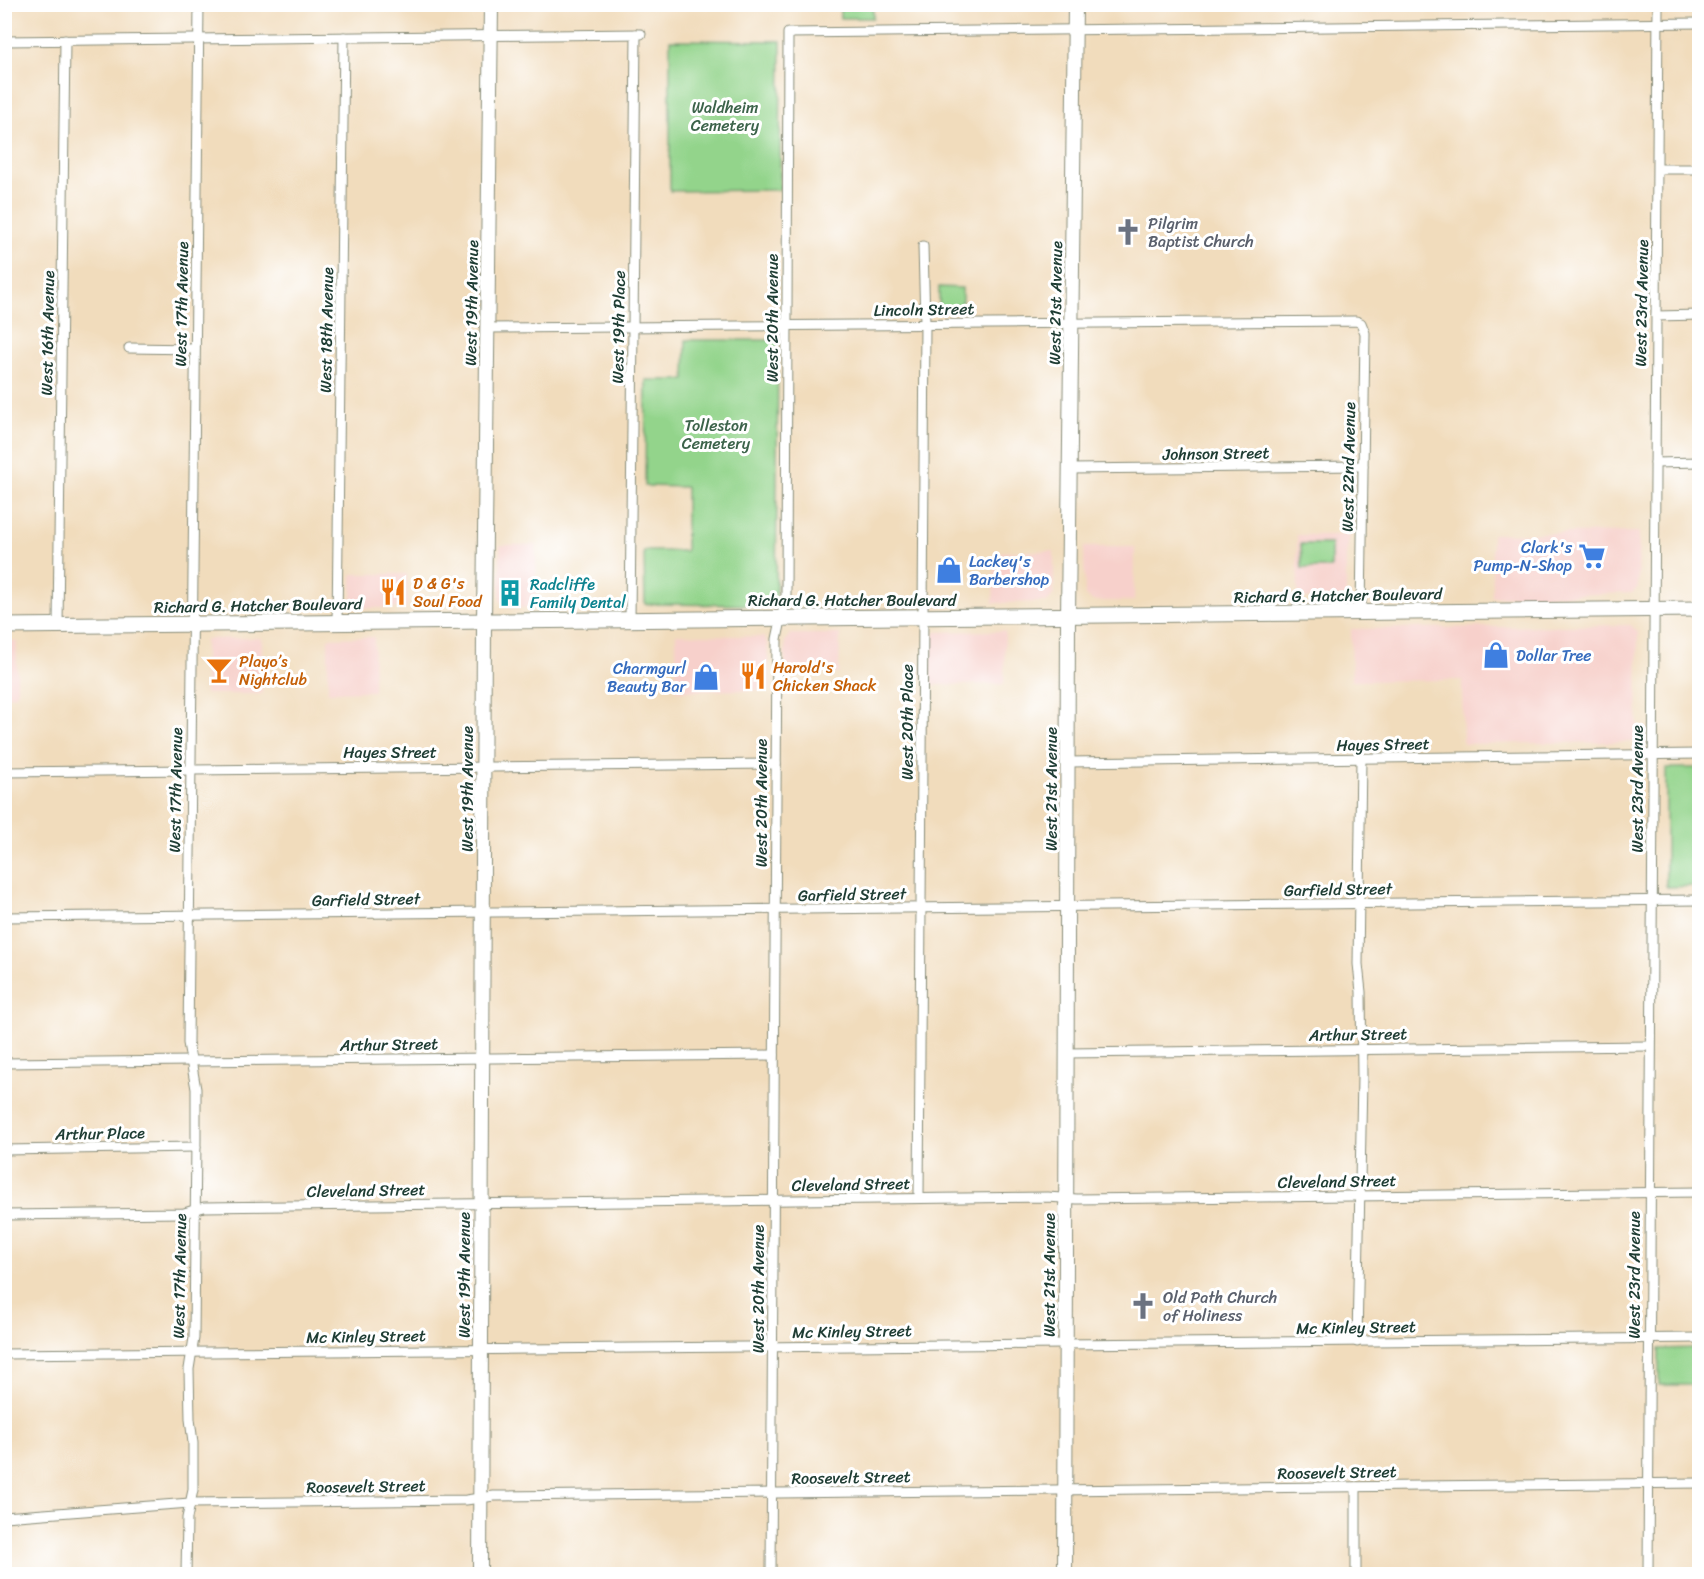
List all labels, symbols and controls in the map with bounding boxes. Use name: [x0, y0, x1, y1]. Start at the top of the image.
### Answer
park label: Waldheim Cemetery: [691, 93, 760, 140]
place label: Pilgrim Baptist Church: [1148, 209, 1254, 256]
church icon: Pilgrim Baptist Church: [1113, 217, 1143, 247]
street label: West 23rd Avenue: [1626, 239, 1657, 367]
street label: West 19th Avenue: [456, 240, 487, 366]
street label: West 21st Avenue: [1040, 240, 1071, 365]
street label: West 17th Avenue: [166, 241, 197, 367]
street label: West 20th Avenue: [758, 253, 787, 382]
street label: West 18th Avenue: [311, 267, 342, 393]
street label: West 16th Avenue: [32, 270, 63, 396]
street label: West 19th Place: [603, 270, 634, 384]
street label: Lincoln Street: [873, 294, 975, 325]
street label: West 22nd Avenue: [1333, 402, 1364, 532]
park label: Tolleston Cemetery: [682, 411, 751, 458]
street label: Johnson Street: [1161, 438, 1270, 469]
place label: Clark's Pump-N-Shop: [1473, 533, 1573, 580]
supermarket icon: Clark's Pump-N-Shop: [1577, 541, 1607, 571]
place label: Lackey's Barbershop: [969, 547, 1050, 594]
shop icon: Lackey's Barbershop: [934, 555, 964, 585]
place label: D & G's Soul Food: [413, 569, 483, 616]
place label: Radcliffe Family Dental: [530, 570, 626, 617]
restaurant icon: D & G's Soul Food: [378, 577, 408, 607]
building icon: Radcliffe Family Dental: [495, 578, 525, 608]
street label: Richard G. Hatcher Boulevard: [1234, 579, 1444, 612]
street label: Richard G. Hatcher Boulevard: [748, 586, 958, 615]
street label: Richard G. Hatcher Boulevard: [154, 589, 364, 622]
shop icon: Dollar Tree: [1481, 640, 1511, 670]
place label: Dollar Tree: [1516, 641, 1592, 670]
place label: Playo’s Nightclub: [239, 647, 308, 694]
place label: Harold's Chicken Shack: [773, 653, 877, 700]
place label: Charmgurl Beauty Bar: [607, 654, 687, 701]
bar icon: Playo’s Nightclub: [204, 655, 234, 685]
restaurant icon: Harold's Chicken Shack: [738, 661, 768, 691]
shop icon: Charmgurl Beauty Bar: [691, 662, 721, 692]
street label: West 20th Place: [893, 664, 922, 780]
street label: West 23rd Avenue: [1623, 725, 1652, 853]
street label: West 19th Avenue: [453, 726, 482, 852]
street label: West 17th Avenue: [160, 727, 191, 853]
street label: West 21st Avenue: [1037, 727, 1066, 851]
street label: Hayes Street: [1336, 729, 1430, 760]
street label: Hayes Street: [343, 738, 437, 767]
street label: West 20th Avenue: [747, 738, 776, 867]
street label: Garfield Street: [1284, 874, 1393, 905]
street label: Garfield Street: [798, 879, 907, 910]
street label: Garfield Street: [312, 884, 421, 915]
street label: Arthur Street: [1308, 1019, 1407, 1050]
street label: Arthur Street: [339, 1029, 438, 1060]
street label: Arthur Place: [54, 1118, 145, 1149]
street label: Cleveland Street: [1277, 1166, 1397, 1197]
street label: Cleveland Street: [791, 1169, 911, 1200]
street label: Cleveland Street: [306, 1175, 426, 1206]
street label: West 23rd Avenue: [1620, 1211, 1649, 1339]
street label: West 19th Avenue: [450, 1212, 479, 1338]
street label: West 17th Avenue: [164, 1213, 195, 1339]
street label: West 21st Avenue: [1035, 1213, 1064, 1337]
street label: West 20th Avenue: [744, 1224, 773, 1353]
place label: Old Path Church of Holiness: [1163, 1283, 1277, 1330]
church icon: Old Path Church of Holiness: [1128, 1291, 1158, 1321]
street label: Mc Kinley Street: [1296, 1312, 1416, 1343]
street label: Mc Kinley Street: [792, 1316, 912, 1347]
street label: Mc Kinley Street: [306, 1321, 426, 1352]
street label: Roosevelt Street: [1277, 1457, 1397, 1488]
street label: Roosevelt Street: [791, 1462, 911, 1493]
street label: Roosevelt Street: [306, 1471, 426, 1502]

